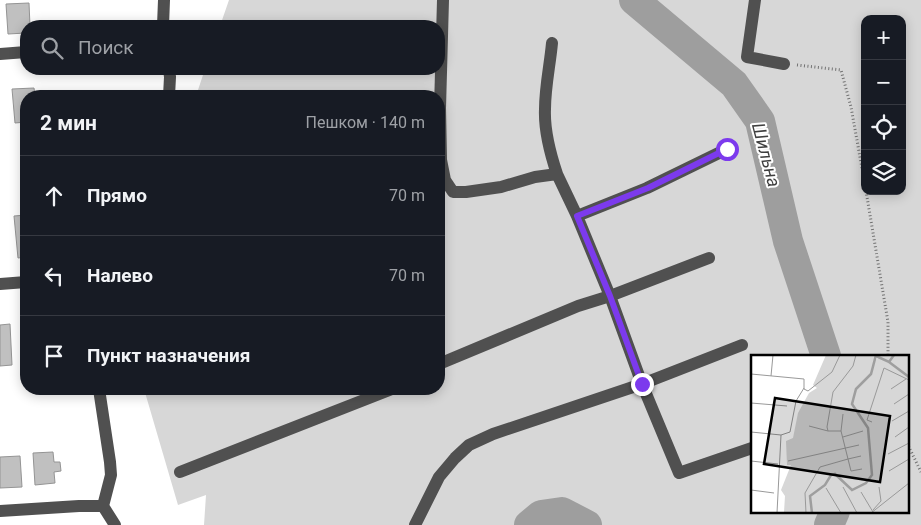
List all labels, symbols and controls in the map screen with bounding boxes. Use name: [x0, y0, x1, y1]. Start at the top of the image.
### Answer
map controls: [861, 15, 906, 195]
button: +: [861, 15, 906, 60]
search box: [20, 20, 445, 75]
icon: search: [38, 34, 66, 62]
text: Поиск: [78, 36, 134, 59]
button: −: [861, 60, 906, 105]
button: locate: [861, 105, 906, 150]
text: 2 мин: [40, 111, 97, 135]
text: Пешком · 140 m: [306, 113, 425, 132]
water label: Шильна: [748, 120, 785, 189]
route start: [716, 138, 739, 161]
button: layers: [861, 150, 906, 195]
icon: ahead: [40, 182, 68, 210]
text: Прямо: [87, 184, 147, 207]
text: 70 m: [389, 186, 425, 205]
icon: left: [40, 262, 68, 290]
text: Налево: [87, 264, 153, 287]
text: 70 m: [389, 266, 425, 285]
icon: arrive: [40, 342, 68, 370]
text: Пункт назначения: [87, 344, 250, 367]
inset map: [751, 355, 908, 512]
route end: [631, 373, 654, 396]

